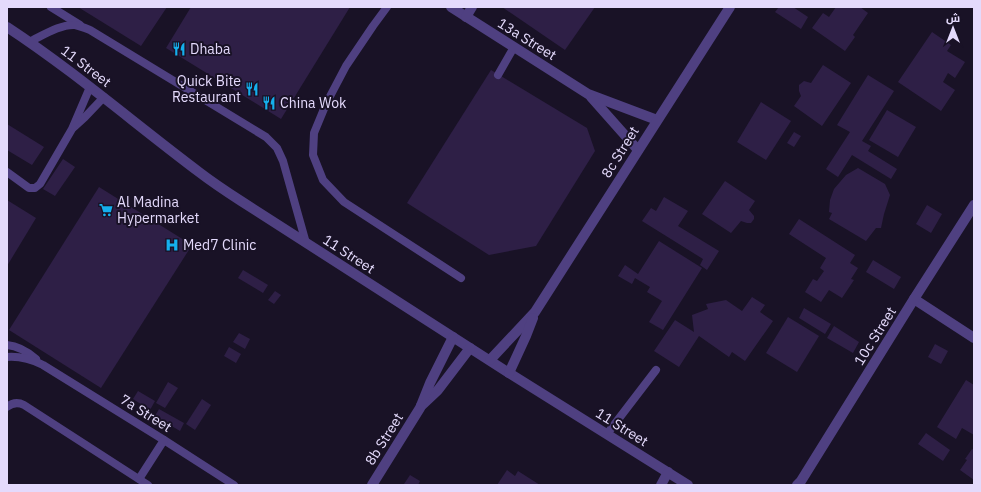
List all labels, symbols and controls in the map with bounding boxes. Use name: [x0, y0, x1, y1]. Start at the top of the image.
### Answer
north arrow: [933, 8, 973, 48]
text: ش: [946, 11, 960, 25]
street label: 13a Street: [494, 14, 560, 64]
place label: Dhaba: [190, 40, 231, 58]
street label: 11 Street: [57, 41, 115, 91]
restaurant icon: Dhaba: [171, 41, 187, 57]
place label: Quick Bite Restaurant: [172, 72, 241, 106]
restaurant icon: Quick Bite Restaurant: [244, 81, 260, 97]
place label: China Wok: [280, 94, 347, 112]
restaurant icon: China Wok: [261, 95, 277, 111]
street label: 8c Street: [597, 123, 643, 181]
place label: Al Madina Hypermarket: [117, 193, 199, 227]
supermarket icon: Al Madina Hypermarket: [98, 202, 114, 218]
street label: 11 Street: [320, 231, 379, 278]
place label: Med7 Clinic: [183, 236, 256, 254]
hospital icon: Med7 Clinic: [164, 237, 180, 253]
street label: 10c Street: [850, 303, 900, 369]
street label: 7a Street: [117, 390, 175, 436]
street label: 11 Street: [592, 404, 652, 450]
street label: 8b Street: [361, 409, 407, 468]

